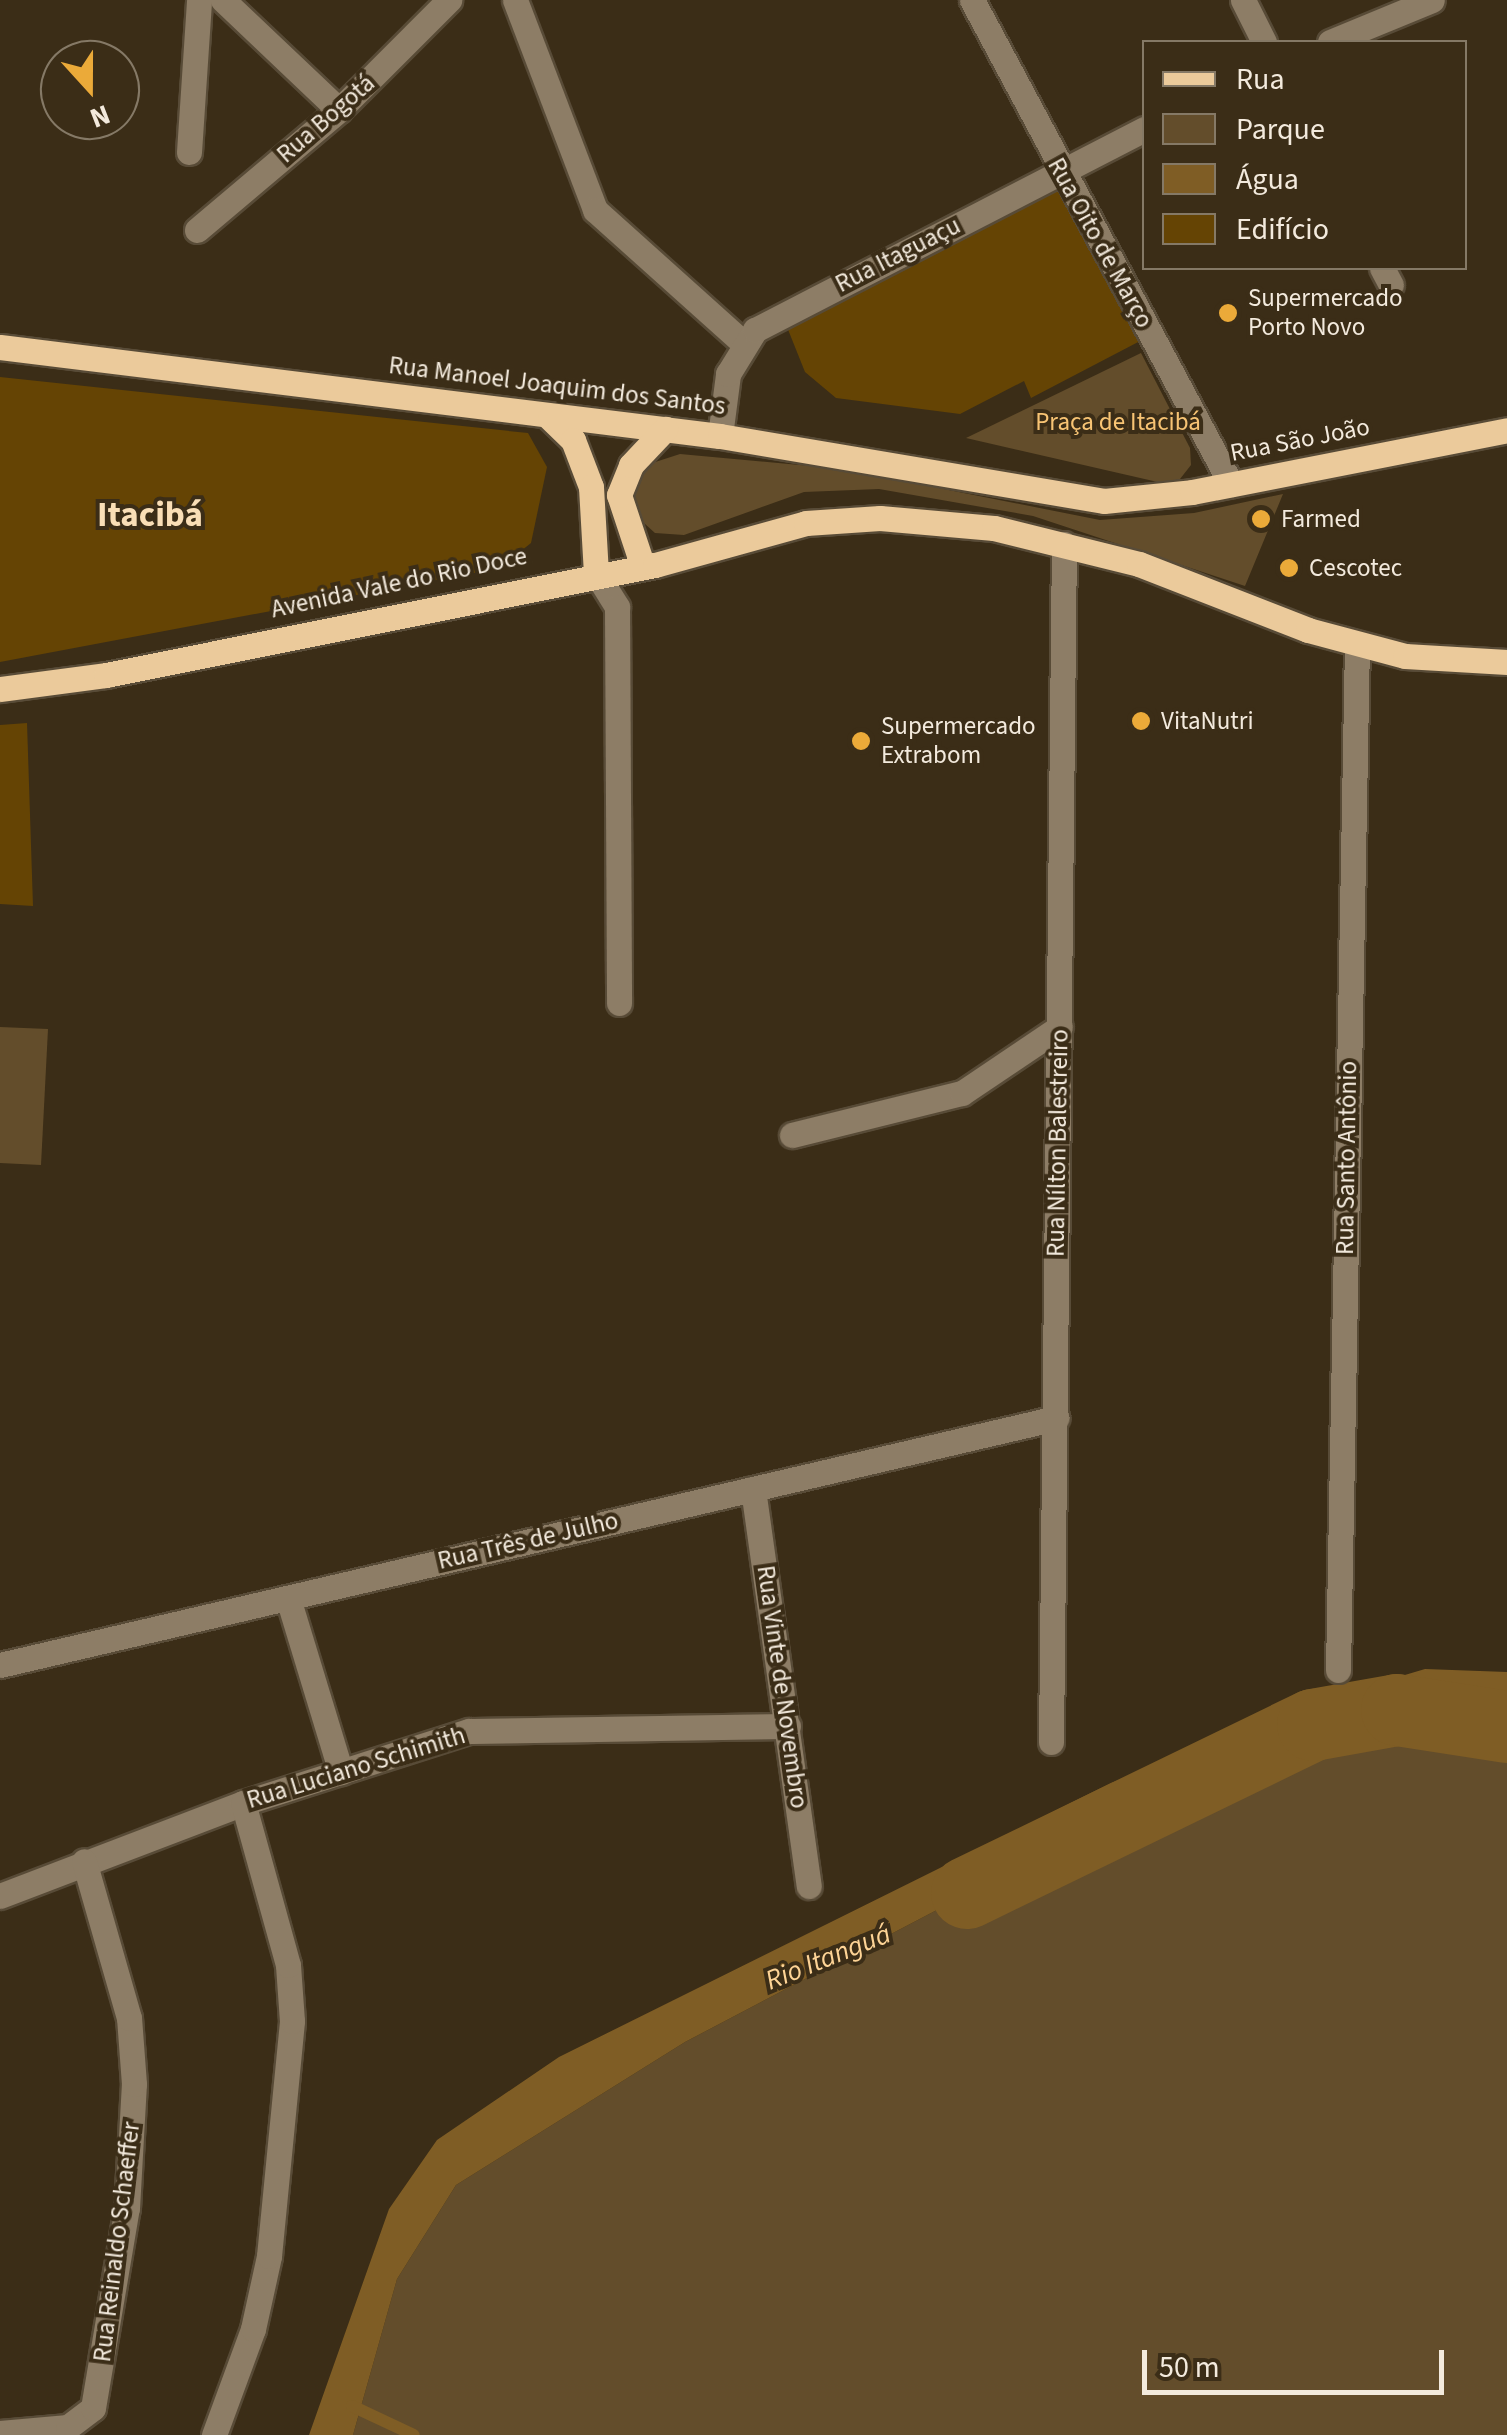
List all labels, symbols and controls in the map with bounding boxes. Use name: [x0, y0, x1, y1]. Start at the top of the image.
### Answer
north arrow: [40, 40, 140, 140]
legend: [1142, 40, 1467, 270]
text: Rua: [1236, 58, 1285, 101]
street label: Rua Bogotá: [271, 68, 381, 170]
text: N: [84, 94, 116, 138]
text: Parque: [1236, 108, 1325, 151]
street label: Rua Oito de Março: [1041, 153, 1159, 333]
text: Água: [1236, 158, 1299, 201]
text: Edifício: [1236, 208, 1329, 251]
street label: Rua Itaguaçu: [830, 211, 966, 299]
place label: Supermercado Porto Novo: [1248, 284, 1403, 343]
marker: Supermercado Porto Novo: [1217, 302, 1239, 324]
street label: Rua Manoel Joaquim dos Santos: [387, 350, 727, 422]
park label: Praça de Itacibá: [1035, 407, 1201, 437]
street label: Rua São João: [1228, 412, 1372, 468]
district label: Itacibá: [97, 494, 203, 536]
place label: Farmed: [1281, 504, 1361, 534]
marker: Farmed: [1250, 508, 1272, 530]
street label: Avenida Vale do Rio Doce: [268, 541, 530, 625]
place label: Cescotec: [1309, 553, 1402, 583]
marker: Cescotec: [1278, 557, 1300, 579]
place label: VitaNutri: [1161, 706, 1254, 736]
marker: VitaNutri: [1130, 710, 1152, 732]
place label: Supermercado Extrabom: [881, 712, 1036, 771]
marker: Supermercado Extrabom: [850, 730, 872, 752]
street label: Rua Nílton Balestreiro: [1041, 1029, 1075, 1257]
street label: Rua Santo Antônio: [1330, 1061, 1364, 1255]
street label: Rua Três de Julho: [435, 1506, 621, 1576]
street label: Rua Vinte de Novembro: [750, 1564, 814, 1810]
street label: Rua Luciano Schimith: [243, 1721, 469, 1815]
water label: Rio Itanguá: [760, 1917, 896, 1997]
street label: Rua Reinaldo Schaeffer: [87, 2120, 147, 2364]
scale bar: [1147, 2330, 1450, 2392]
text: 50 m: [1159, 2346, 1220, 2389]

